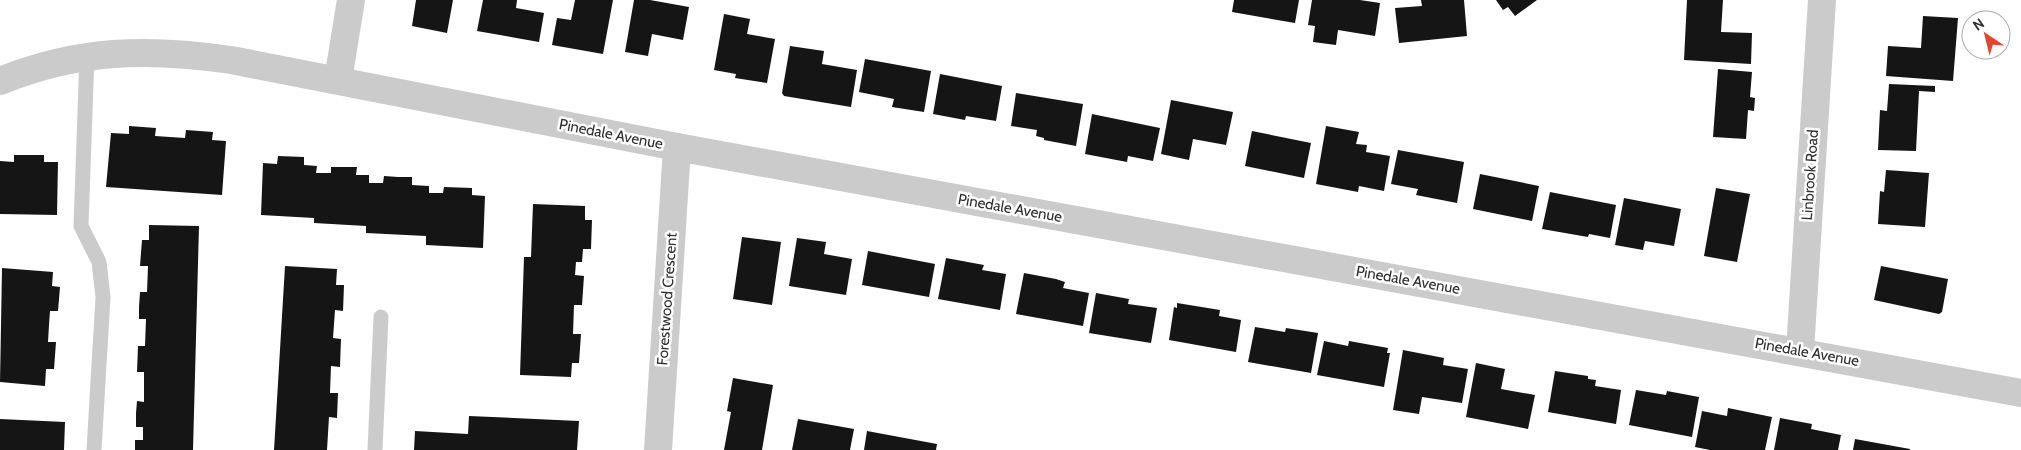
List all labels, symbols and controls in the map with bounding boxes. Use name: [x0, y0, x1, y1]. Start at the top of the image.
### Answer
north arrow: [1961, 10, 2011, 60]
text: N: [1969, 14, 1988, 35]
street label: Pinedale Avenue: [558, 115, 665, 153]
street label: Linbrook Road: [1798, 129, 1822, 221]
street label: Pinedale Avenue: [957, 190, 1064, 226]
street label: Forestwood Crescent: [653, 232, 681, 366]
street label: Pinedale Avenue: [1355, 262, 1462, 298]
street label: Pinedale Avenue: [1754, 334, 1861, 370]

